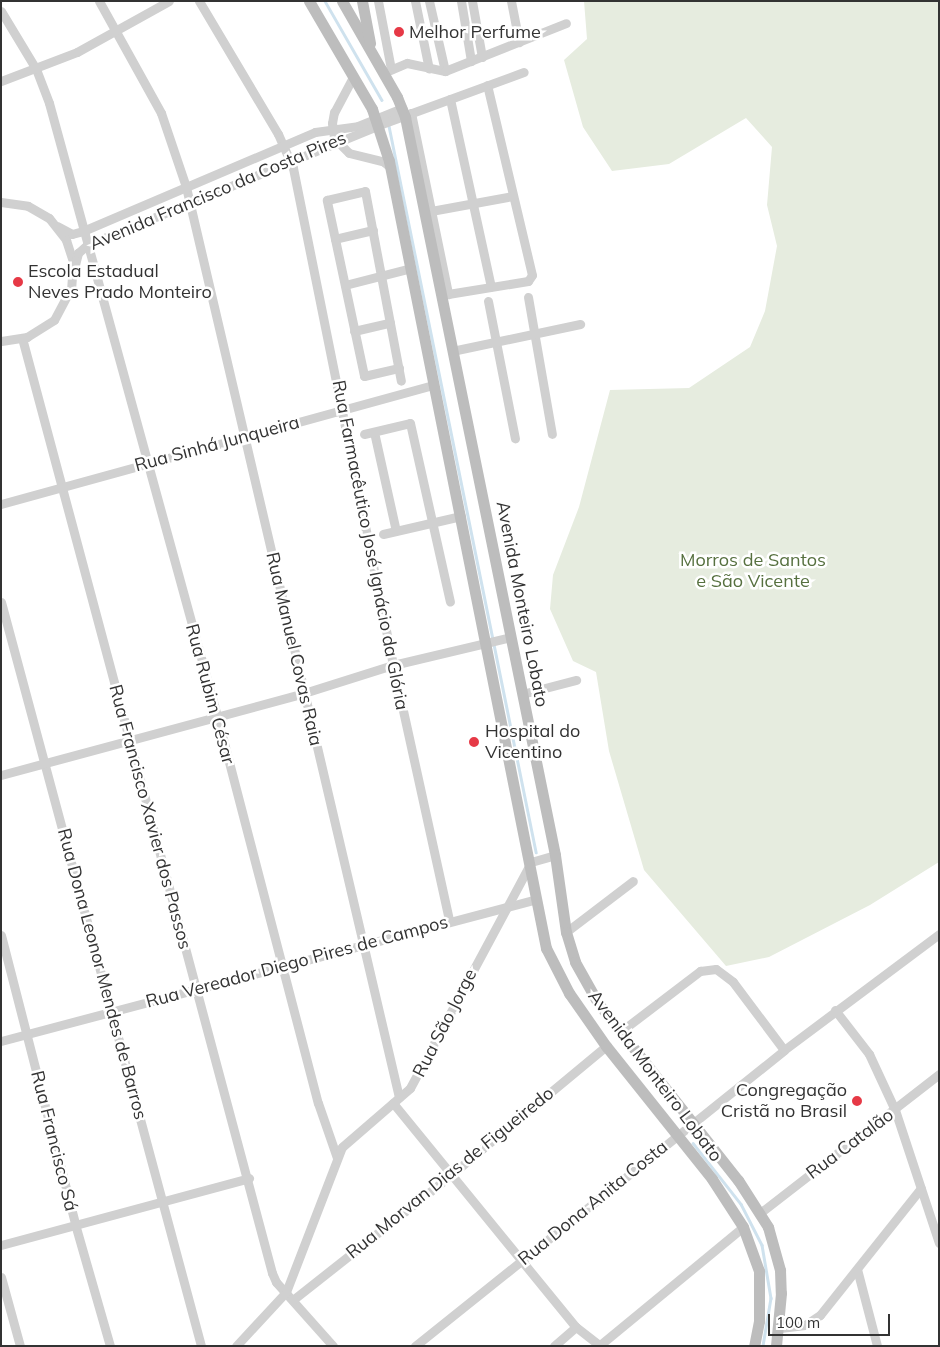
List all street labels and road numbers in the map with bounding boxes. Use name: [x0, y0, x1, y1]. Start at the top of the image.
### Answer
street label: Avenida Francisco da Costa Pires: [86, 127, 350, 255]
street label: Rua Farmacêutico José Ignácio da Glória: [327, 378, 413, 712]
street label: Rua Sinhá Junqueira: [132, 412, 302, 476]
street label: Avenida Monteiro Lobato: [491, 499, 553, 709]
street label: Rua Manuel Covas Raia: [261, 550, 327, 748]
street label: Rua Rubim César: [181, 621, 239, 767]
street label: Rua Francisco Xavier dos Passos: [104, 682, 196, 952]
street label: Rua Dona Leonor Mendes de Barros: [53, 826, 151, 1122]
street label: Rua Vereador Diego Pires de Campos: [143, 911, 451, 1013]
street label: Rua São Jorge: [408, 965, 482, 1081]
street label: Avenida Monteiro Lobato: [583, 986, 727, 1166]
street label: Rua Francisco Sá: [26, 1069, 82, 1213]
street label: Rua Morvan Dias de Figueiredo: [342, 1082, 558, 1264]
street label: Rua Catalão: [802, 1104, 898, 1184]
street label: Rua Dona Anita Costa: [514, 1136, 672, 1270]

